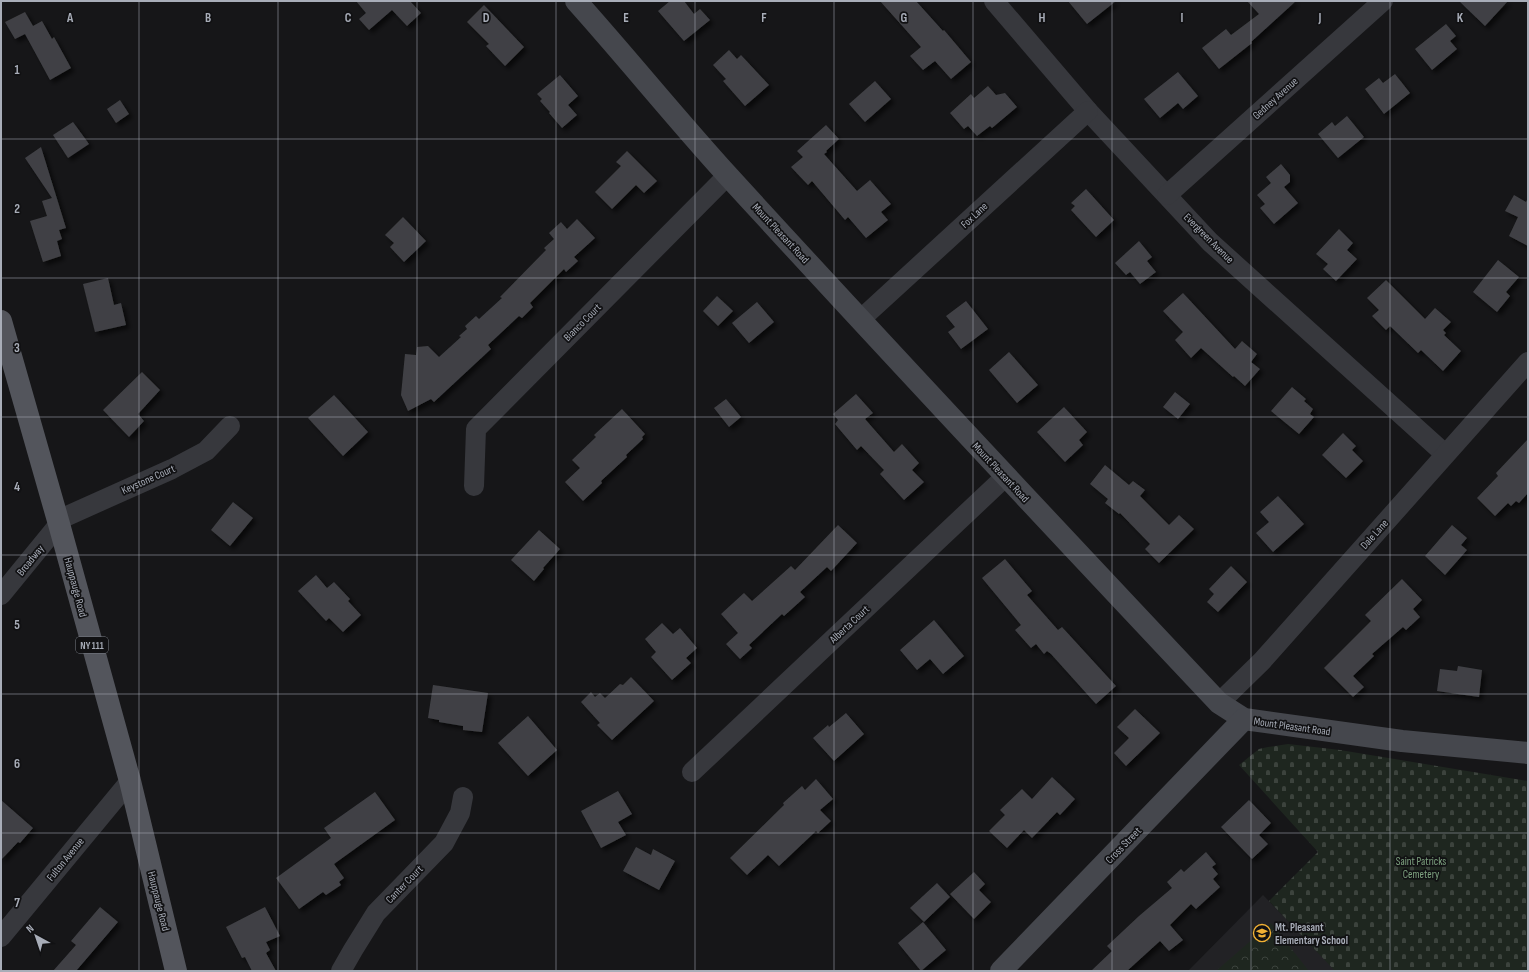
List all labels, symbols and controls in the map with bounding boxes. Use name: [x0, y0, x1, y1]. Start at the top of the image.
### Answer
text: A: [66, 10, 74, 26]
text: B: [205, 10, 211, 26]
text: C: [345, 10, 352, 26]
text: D: [483, 10, 490, 26]
text: E: [623, 10, 629, 26]
text: F: [761, 10, 767, 26]
text: G: [901, 10, 908, 26]
text: H: [1039, 10, 1046, 26]
text: I: [1181, 10, 1184, 26]
text: J: [1318, 10, 1322, 26]
text: K: [1457, 10, 1464, 26]
text: 1: [14, 62, 20, 78]
street label: Gedney Avenue: [1250, 75, 1301, 122]
street label: Fox Lane: [958, 200, 990, 231]
text: 2: [14, 201, 20, 217]
street label: Mount Pleasant Road: [750, 201, 812, 266]
street label: Evergreen Avenue: [1181, 211, 1236, 266]
street label: Bianco Court: [561, 300, 604, 344]
text: 3: [14, 340, 20, 356]
street label: Mount Pleasant Road: [970, 440, 1032, 505]
street label: Keystone Court: [119, 462, 178, 497]
text: 4: [14, 479, 20, 495]
street label: Dale Lane: [1358, 517, 1391, 552]
street label: Broadway: [14, 542, 47, 578]
street label: Hauppauge Road: [61, 556, 90, 619]
street label: Alberta Court: [826, 602, 872, 647]
text: 5: [14, 617, 20, 633]
road number: NY 111: [76, 637, 108, 653]
street label: Mount Pleasant Road: [1253, 715, 1332, 738]
text: 6: [14, 756, 20, 772]
street label: Cross Street: [1103, 824, 1144, 866]
street label: Fulton Avenue: [44, 835, 87, 884]
park label: Saint Patricks Cemetery: [1396, 855, 1446, 881]
street label: Canter Court: [383, 862, 426, 906]
street label: Hauppauge Road: [145, 870, 172, 933]
text: 7: [14, 895, 20, 911]
north arrow: [16, 916, 56, 956]
place label: Mt. Pleasant Elementary School: [1275, 921, 1348, 947]
text: N: [23, 922, 36, 936]
school or university icon: Mt. Pleasant Elementary School: [1252, 923, 1272, 943]

